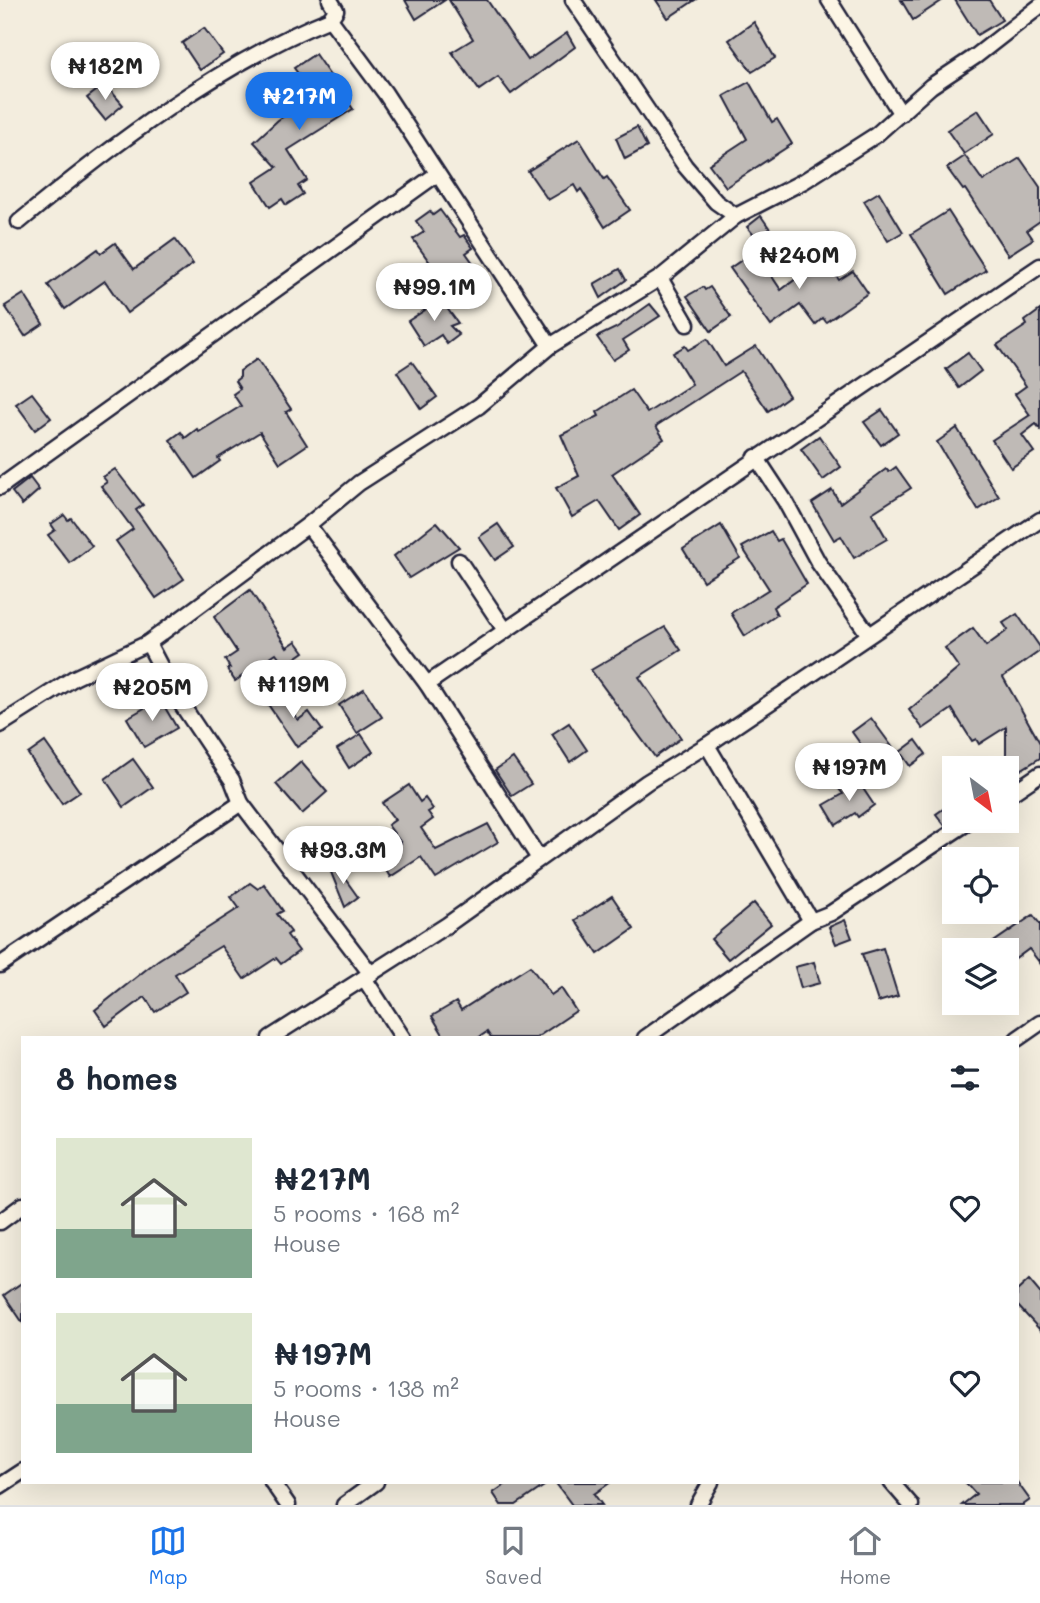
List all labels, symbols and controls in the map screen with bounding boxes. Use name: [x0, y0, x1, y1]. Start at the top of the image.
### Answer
pin: ₦182M: [56, 42, 154, 102]
text: ₦182M: [67, 50, 143, 80]
pin: ₦217M: [250, 72, 348, 132]
text: ₦217M: [261, 80, 337, 110]
pin: ₦240M: [750, 232, 848, 291]
text: ₦240M: [758, 239, 840, 269]
pin: ₦99.1M: [377, 264, 491, 323]
text: ₦99.1M: [392, 271, 476, 301]
pin: ₦119M: [244, 660, 342, 720]
pin: ₦205M: [103, 664, 201, 723]
text: ₦119M: [256, 668, 330, 698]
text: ₦205M: [112, 671, 192, 701]
pin: ₦197M: [800, 744, 898, 803]
text: ₦197M: [811, 751, 887, 781]
north arrow: [942, 756, 1018, 833]
map controls: [942, 756, 1019, 1015]
pin: ₦93.3M: [286, 826, 400, 886]
text: ₦93.3M: [299, 834, 387, 864]
button: locate: [942, 847, 1019, 924]
button: layers: [942, 938, 1019, 1015]
text: 8 homes: [56, 1058, 178, 1098]
icon: filters: [946, 1059, 984, 1097]
text: ₦217M: [273, 1158, 371, 1198]
icon: home: [112, 1166, 196, 1250]
icon: heart: [946, 1189, 984, 1227]
text: 5 rooms · 168 m²: [273, 1198, 459, 1228]
text: House: [273, 1228, 341, 1258]
text: ₦197M: [273, 1333, 372, 1373]
icon: home: [112, 1341, 196, 1425]
icon: heart: [946, 1364, 984, 1402]
text: 5 rooms · 138 m²: [273, 1373, 459, 1403]
text: House: [273, 1403, 341, 1433]
tab: Map: [149, 1522, 188, 1589]
tab: Saved: [485, 1522, 542, 1589]
tab: Home: [839, 1522, 891, 1589]

